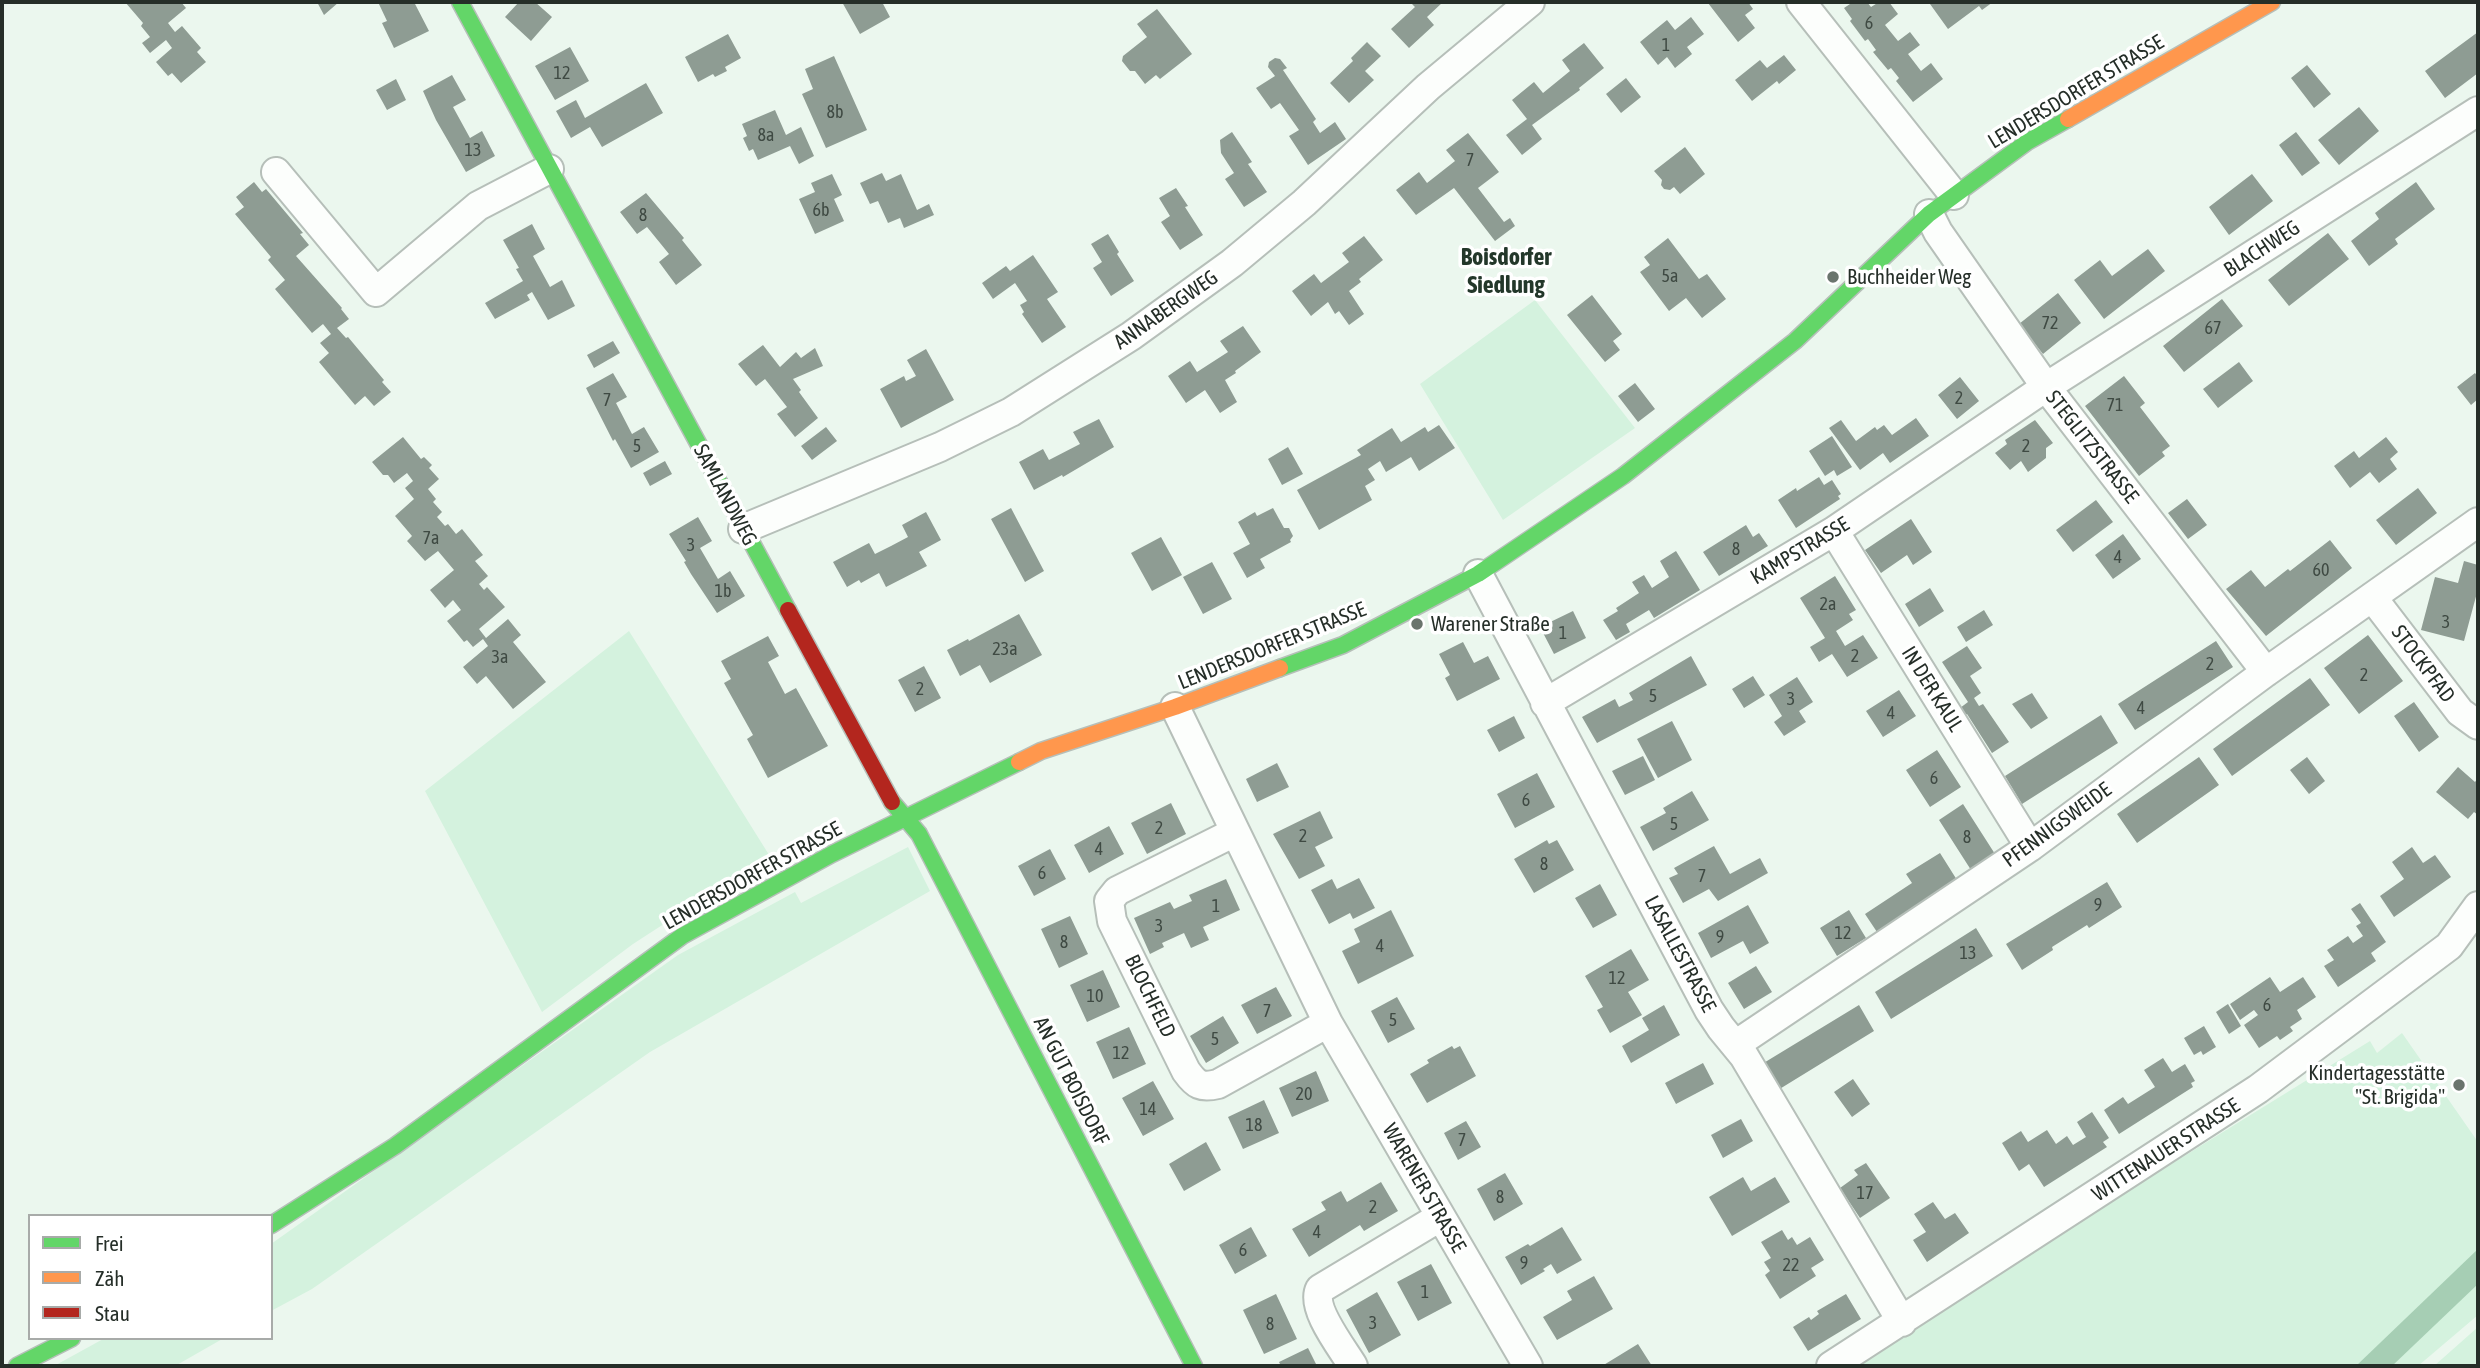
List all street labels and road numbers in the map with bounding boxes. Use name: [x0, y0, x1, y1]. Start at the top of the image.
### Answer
street label: LENDERSDORFER STRASSE: [1984, 30, 2168, 154]
street label: BLACHWEG: [2219, 215, 2305, 283]
street label: ANNABERGWEG: [1109, 265, 1223, 355]
street label: STEGLITZSTRASSE: [2040, 386, 2144, 508]
street label: SAMLANDWEG: [688, 440, 762, 550]
street label: KAMPSTRASSE: [1746, 512, 1854, 590]
street label: LENDERSDORFER STRASSE: [1174, 597, 1370, 695]
street label: STOCKPFAD: [2386, 620, 2460, 708]
street label: IN DER KAUL: [1896, 642, 1968, 736]
street label: PFENNIGSWEIDE: [1998, 777, 2116, 873]
street label: LENDERSDORFER STRASSE: [658, 816, 846, 936]
street label: LASALLESTRASSE: [1639, 892, 1721, 1016]
street label: BLOCHFELD: [1119, 951, 1181, 1041]
street label: AN GUT BOISDORF: [1028, 1013, 1114, 1149]
street label: WITTENAUER STRASSE: [2088, 1093, 2244, 1207]
street label: WARENER STRASSE: [1377, 1119, 1471, 1257]

